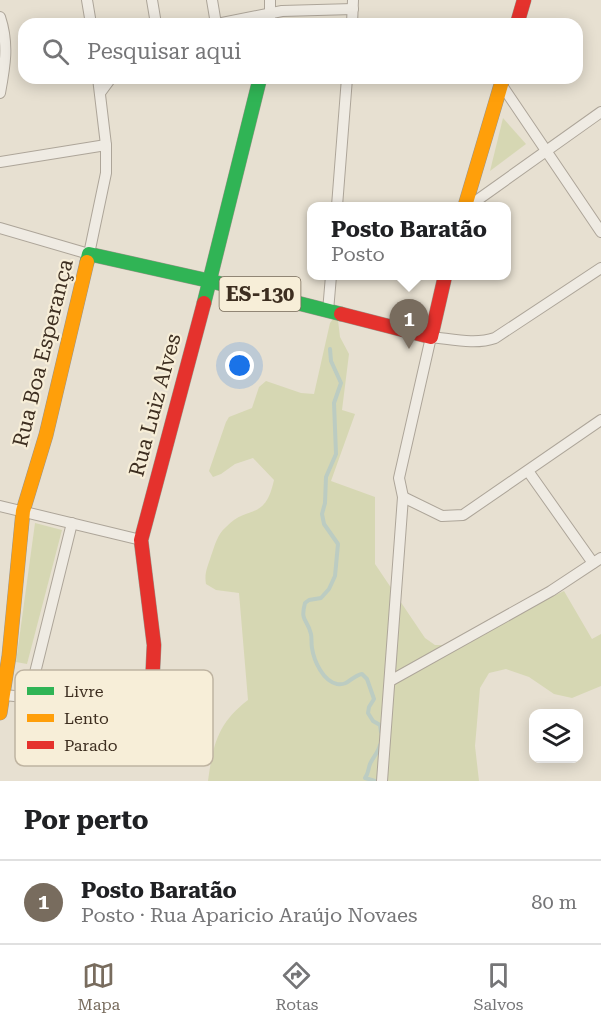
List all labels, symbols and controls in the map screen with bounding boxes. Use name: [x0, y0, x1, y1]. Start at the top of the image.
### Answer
search box: [18, 18, 583, 84]
icon: search: [39, 35, 72, 68]
text: Pesquisar aqui: [87, 39, 241, 64]
popup: [307, 202, 511, 280]
text: Posto Baratão: [331, 217, 487, 242]
text: Posto: [331, 242, 385, 266]
street label: Rua Boa Esperança: [8, 256, 78, 449]
road number: ES-130: [220, 277, 300, 311]
pin: 1: [390, 300, 428, 349]
street label: Rua Luiz Alves: [124, 331, 186, 479]
your location: [225, 351, 254, 380]
legend: [15, 670, 213, 766]
text: Livre: [64, 682, 104, 701]
text: Lento: [64, 709, 109, 728]
map controls: [529, 709, 583, 763]
button: layers: [529, 709, 583, 763]
text: Parado: [64, 736, 118, 755]
text: Por perto: [24, 805, 149, 835]
text: Posto Baratão: [81, 878, 237, 903]
text: 1: [38, 890, 49, 914]
text: 80 m: [531, 890, 577, 914]
text: Posto · Rua Aparicio Araújo Novaes: [81, 903, 417, 927]
tab: Mapa: [78, 959, 120, 1014]
tab: Rotas: [275, 959, 318, 1014]
tab: Salvos: [473, 959, 523, 1014]

